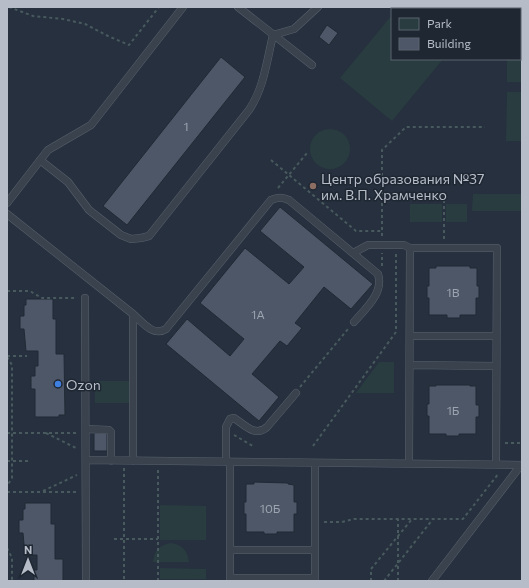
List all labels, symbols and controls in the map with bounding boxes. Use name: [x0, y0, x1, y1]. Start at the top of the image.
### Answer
legend: [391, 8, 521, 60]
text: Park: [427, 16, 453, 30]
text: Building: [427, 36, 471, 50]
house number: 1: [183, 119, 189, 133]
place label: Центр образования №37 им. В.П. Храмченко: [321, 170, 484, 203]
marker: Центр образования №37 им. В.П. Храмченко: [308, 181, 318, 191]
house number: 1В: [447, 285, 460, 299]
house number: 1А: [251, 307, 265, 321]
place label: Ozon: [66, 376, 101, 393]
marker: Ozon: [53, 379, 63, 389]
house number: 1Б: [447, 403, 460, 417]
house number: 10Б: [260, 501, 281, 515]
north arrow: [8, 540, 48, 580]
text: N: [24, 543, 32, 556]

